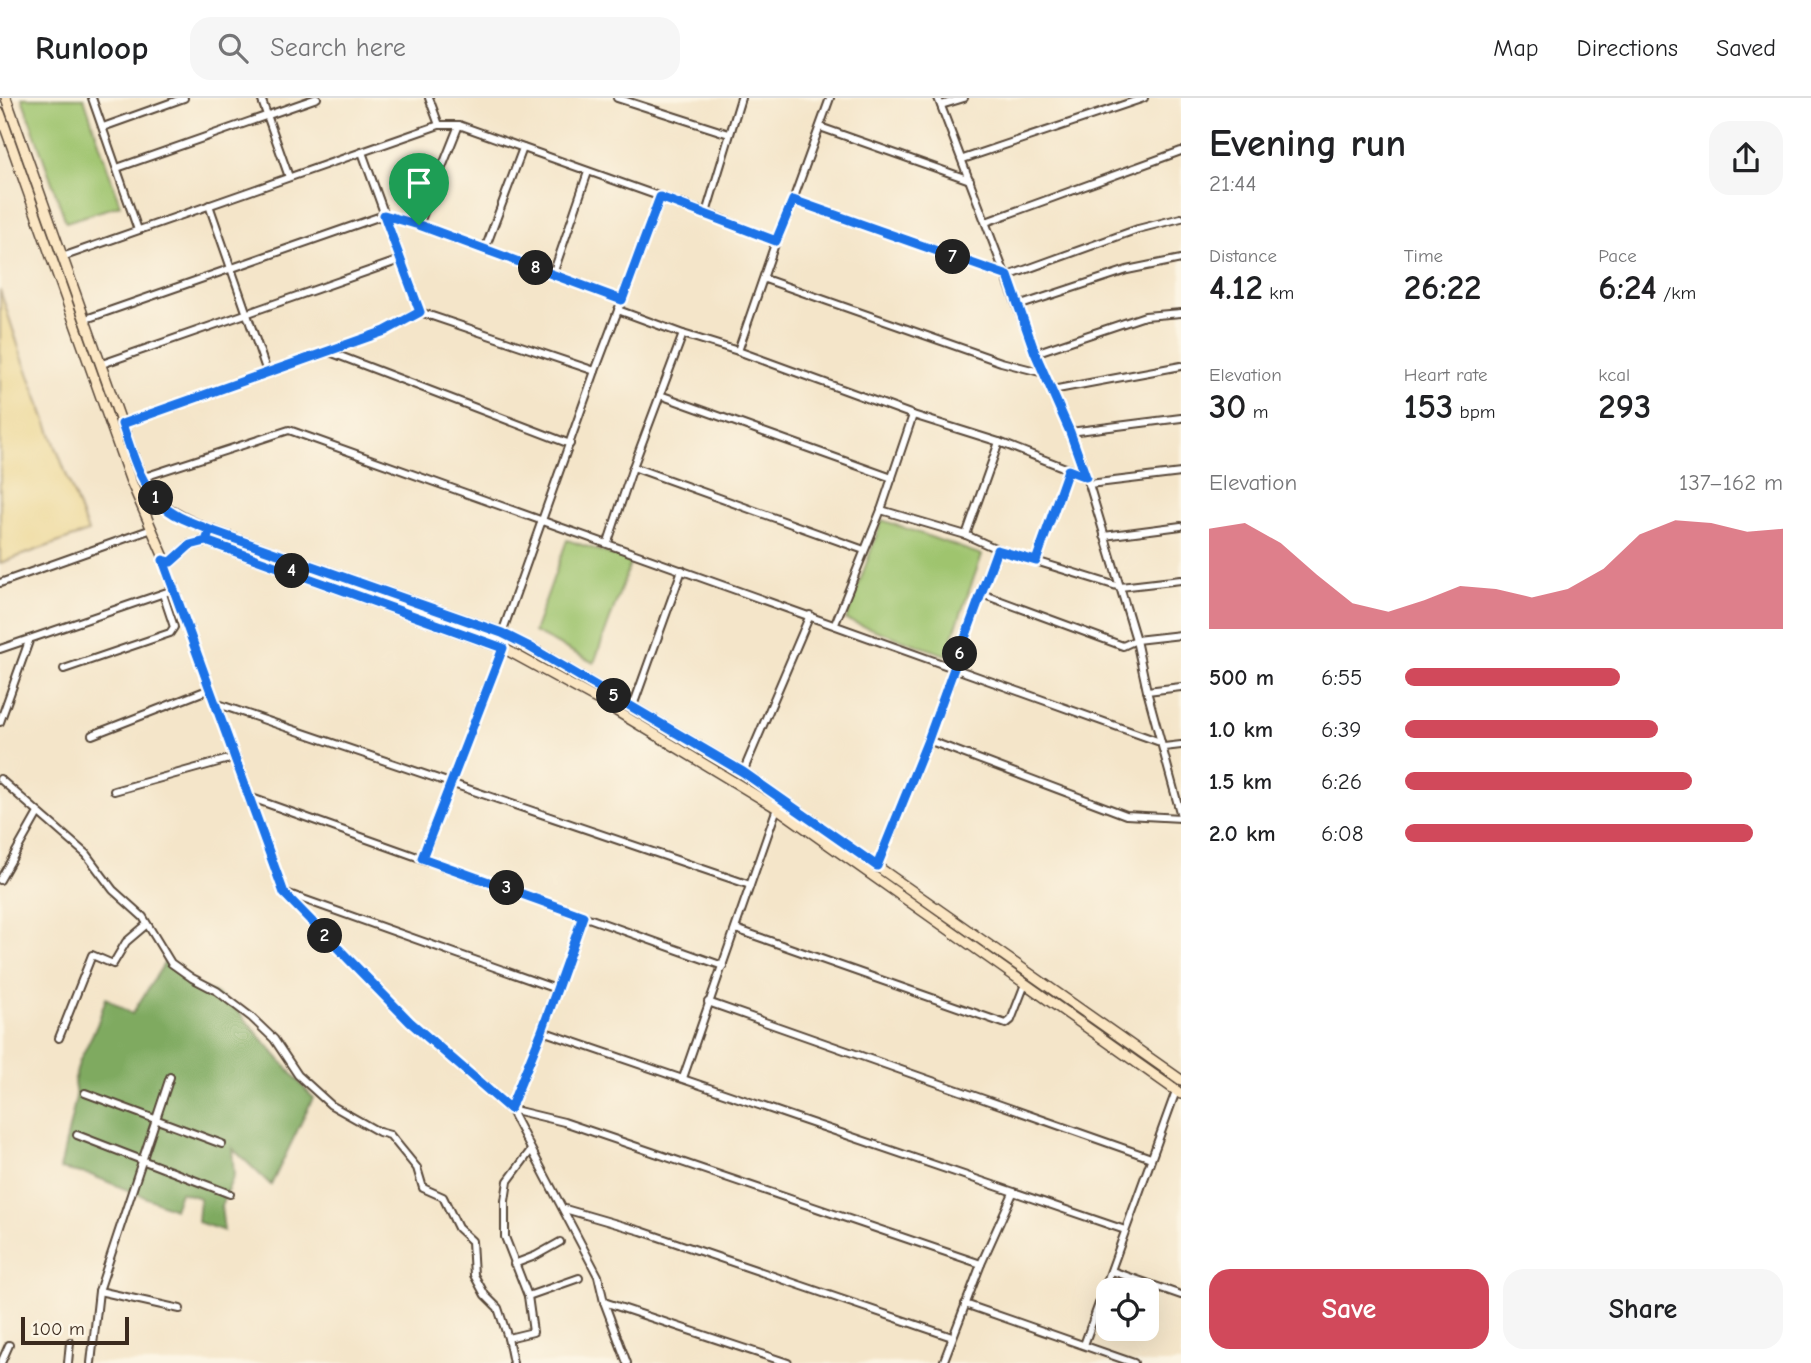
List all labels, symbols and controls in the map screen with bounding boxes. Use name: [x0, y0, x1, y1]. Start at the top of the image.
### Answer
search box: [190, 17, 680, 80]
text: Runloop: [35, 29, 148, 67]
icon: search: [214, 29, 252, 67]
text: Search here: [270, 33, 406, 63]
text: Map: [1493, 34, 1539, 62]
text: Directions: [1577, 34, 1678, 62]
text: Saved: [1716, 34, 1776, 62]
button: share: [1709, 121, 1783, 195]
text: Evening run: [1209, 122, 1406, 166]
pin: [389, 153, 449, 225]
icon: arrive: [400, 164, 438, 202]
text: 21:44: [1209, 170, 1257, 197]
pin: 7: [936, 240, 970, 274]
text: 7: [948, 245, 957, 267]
text: Distance: [1209, 245, 1277, 267]
text: Time: [1404, 245, 1443, 267]
text: Pace: [1598, 245, 1637, 267]
pin: 8: [518, 250, 554, 286]
text: 8: [531, 256, 540, 278]
text: 4.12: [1209, 267, 1263, 308]
text: 26:22: [1404, 267, 1482, 308]
text: 6:24: [1598, 267, 1657, 308]
text: km: [1263, 282, 1294, 304]
text: /km: [1657, 282, 1696, 304]
text: Elevation: [1209, 364, 1282, 386]
text: Heart rate: [1404, 364, 1487, 386]
text: kcal: [1598, 364, 1630, 386]
text: 30: [1209, 386, 1246, 427]
text: 153: [1404, 386, 1453, 427]
text: 293: [1598, 386, 1651, 427]
text: m: [1246, 401, 1268, 423]
text: bpm: [1453, 401, 1496, 423]
text: Elevation: [1209, 469, 1297, 496]
text: 137–162 m: [1679, 469, 1783, 496]
pin: 1: [138, 480, 174, 516]
text: 1: [152, 486, 159, 508]
pin: 4: [274, 554, 310, 588]
text: 4: [287, 559, 296, 581]
pin: 6: [942, 636, 978, 672]
text: 6: [955, 642, 964, 664]
text: 500 m: [1209, 664, 1274, 691]
text: 6:55: [1321, 664, 1363, 691]
pin: 5: [596, 678, 632, 714]
text: 5: [608, 684, 619, 706]
text: 1.0 km: [1209, 716, 1273, 743]
text: 6:39: [1321, 716, 1361, 743]
text: 1.5 km: [1209, 768, 1272, 795]
text: 6:26: [1321, 768, 1362, 795]
text: 2.0 km: [1209, 820, 1275, 847]
text: 6:08: [1321, 820, 1363, 847]
pin: 3: [490, 870, 524, 906]
text: 3: [502, 876, 511, 898]
pin: 2: [308, 918, 342, 954]
text: 2: [320, 924, 329, 946]
button: Save: [1209, 1269, 1489, 1349]
button: Share: [1503, 1269, 1783, 1349]
map controls: [1096, 1278, 1159, 1341]
button: locate: [1096, 1278, 1159, 1341]
scale bar: [21, 1314, 130, 1346]
text: 100 m: [32, 1318, 85, 1340]

